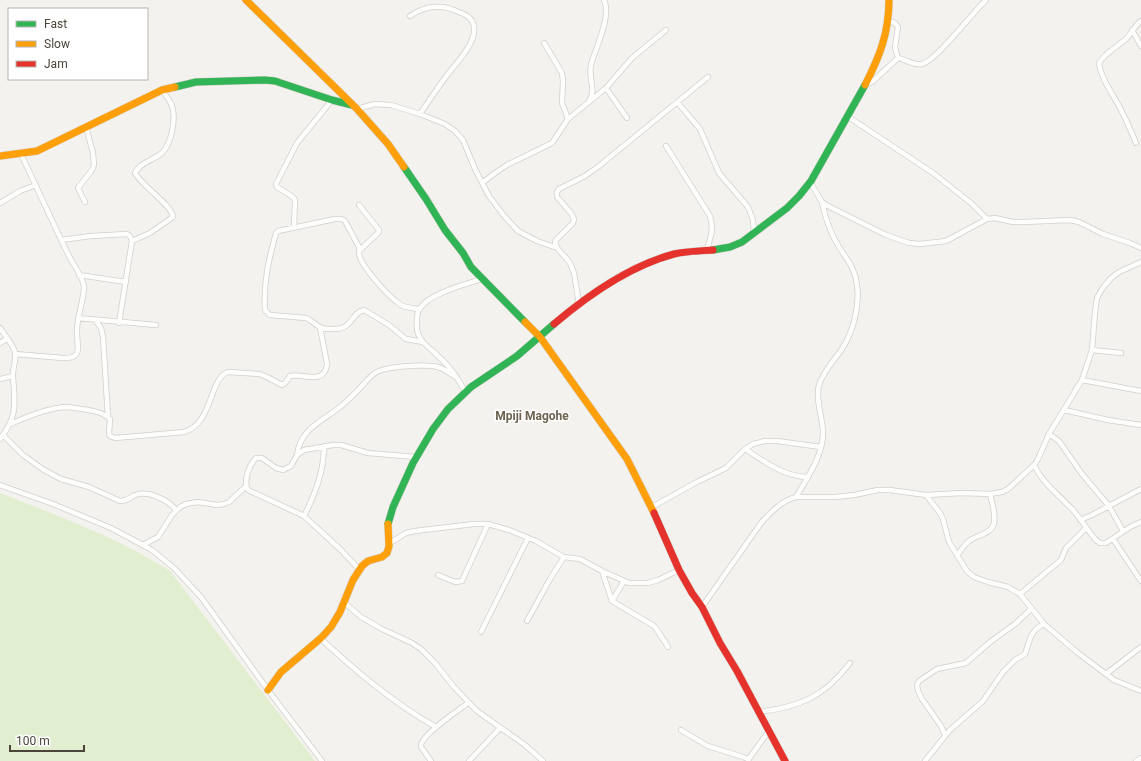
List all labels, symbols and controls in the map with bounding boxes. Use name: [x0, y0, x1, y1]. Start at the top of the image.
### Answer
legend: [8, 8, 148, 80]
text: Fast: [44, 17, 67, 31]
text: Slow: [44, 37, 70, 51]
text: Jam: [44, 57, 68, 71]
district label: Mpiji Magohe: [495, 409, 569, 423]
scale bar: [10, 727, 84, 753]
text: 100 m: [16, 734, 50, 748]

